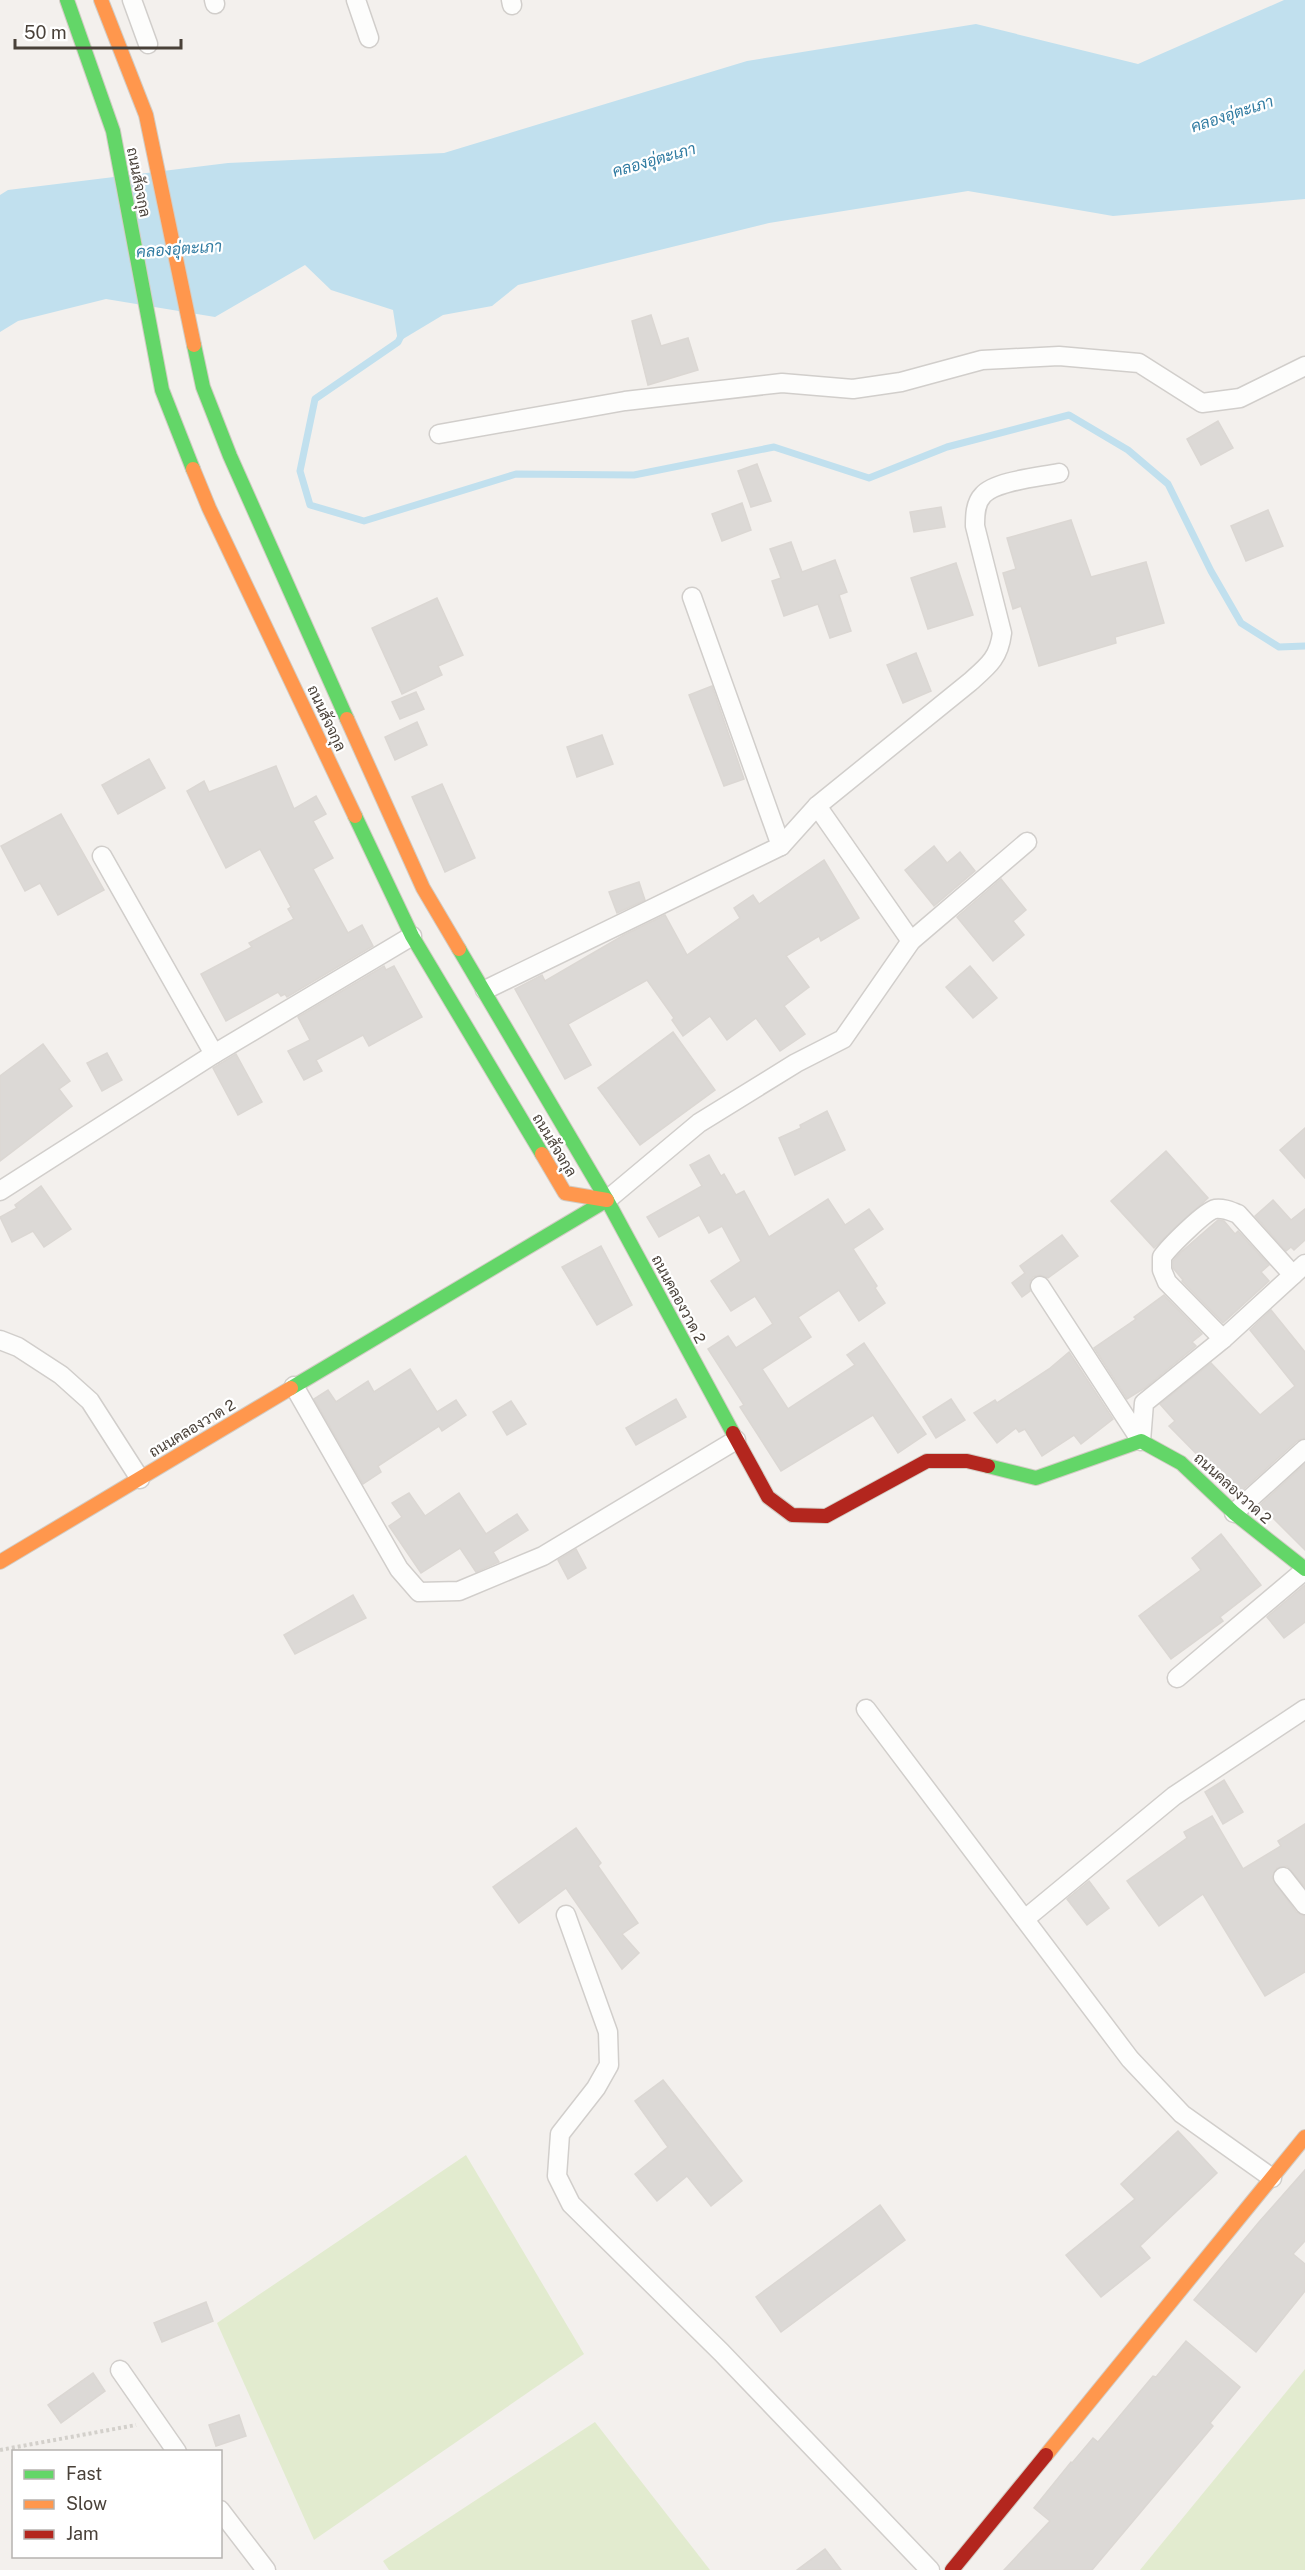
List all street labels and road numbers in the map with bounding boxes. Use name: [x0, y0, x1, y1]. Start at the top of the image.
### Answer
street label: ถนนสัจจกุล: [121, 146, 154, 219]
street label: ถนนสัจจกุล: [302, 682, 350, 755]
street label: ถนนสัจจกุล: [527, 1110, 580, 1181]
street label: ถนนคลองวาด 2: [649, 1252, 709, 1346]
street label: ถนนคลองวาด 2: [146, 1396, 238, 1460]
street label: ถนนคลองวาด 2: [1191, 1449, 1275, 1527]

